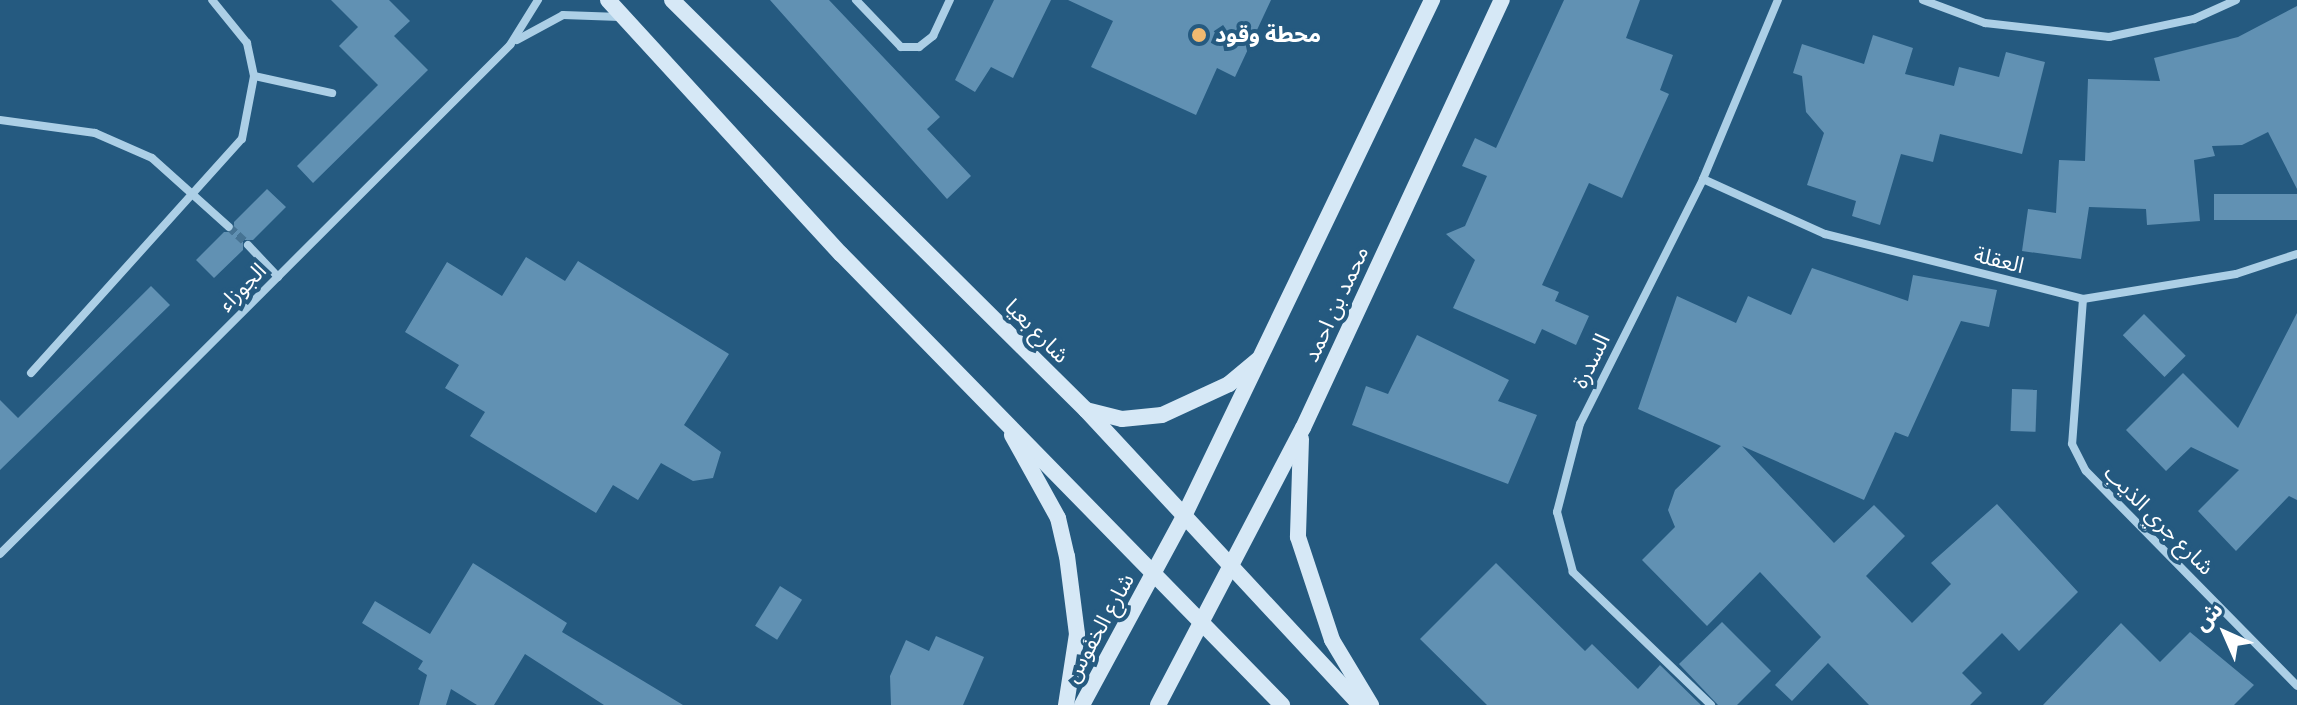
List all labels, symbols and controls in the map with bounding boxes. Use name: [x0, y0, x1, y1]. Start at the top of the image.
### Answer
place label: محطة وقود: [1215, 22, 1321, 48]
marker: محطة وقود: [1190, 26, 1208, 44]
street label: العقلة: [1971, 241, 2027, 279]
street label: محمد بن احمد: [1298, 242, 1374, 366]
street label: الجوزاء: [212, 257, 272, 317]
street label: شارع بعيا: [999, 293, 1075, 369]
street label: السدرة: [1567, 329, 1615, 393]
street label: شارع جري الذيب: [2099, 460, 2219, 580]
street label: شارع الخفوس: [1058, 569, 1140, 687]
north arrow: [2185, 593, 2265, 673]
text: ش: [2187, 595, 2229, 637]

